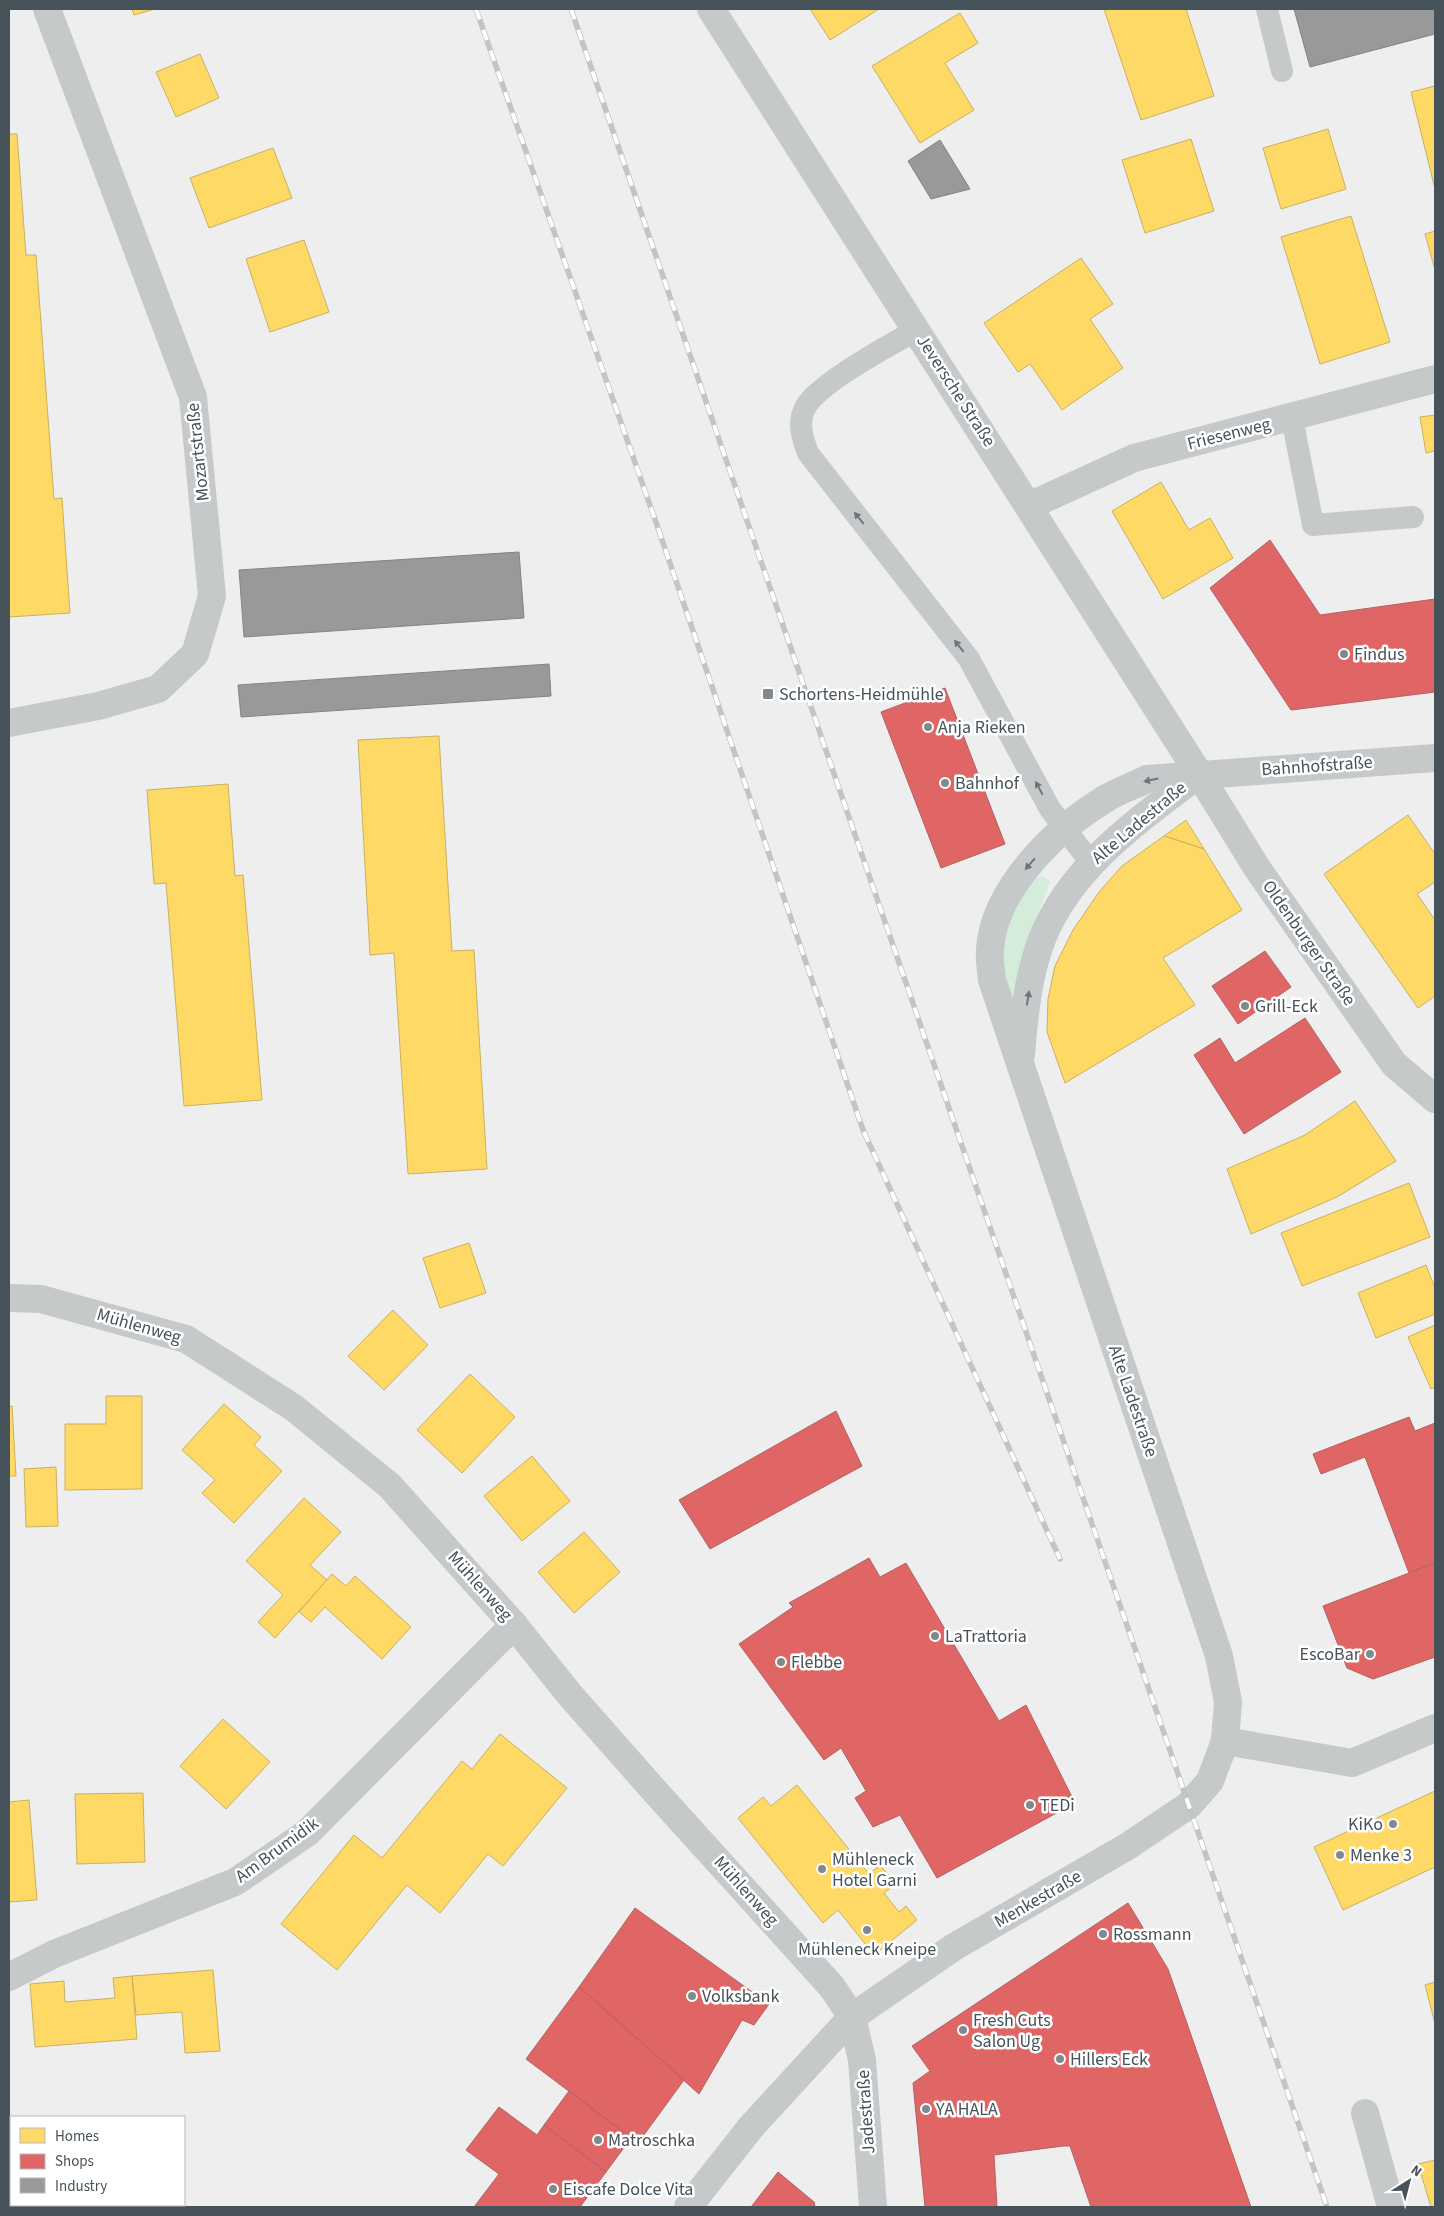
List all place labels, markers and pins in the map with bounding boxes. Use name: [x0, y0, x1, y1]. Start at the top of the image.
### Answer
place label: Findus: [1354, 642, 1405, 667]
marker: Findus: [1338, 648, 1350, 660]
place label: Schortens-Heidmühle: [779, 682, 944, 707]
marker: Schortens-Heidmühle: [761, 687, 775, 701]
place label: Anja Rieken: [938, 715, 1026, 740]
marker: Anja Rieken: [922, 721, 934, 733]
place label: Bahnhof: [955, 771, 1020, 796]
marker: Bahnhof: [939, 777, 951, 789]
place label: Grill-Eck: [1255, 994, 1318, 1019]
marker: Grill-Eck: [1239, 1000, 1251, 1012]
place label: LaTrattoria: [945, 1624, 1027, 1649]
marker: LaTrattoria: [929, 1630, 941, 1642]
place label: EscoBar: [1299, 1642, 1361, 1667]
marker: EscoBar: [1364, 1648, 1376, 1660]
place label: Flebbe: [791, 1650, 842, 1675]
marker: Flebbe: [775, 1656, 787, 1668]
place label: TEDi: [1040, 1793, 1075, 1818]
marker: TEDi: [1024, 1799, 1036, 1811]
place label: KiKo: [1348, 1812, 1383, 1837]
marker: KiKo: [1387, 1818, 1399, 1830]
place label: Menke 3: [1350, 1843, 1412, 1868]
place label: Mühleneck Hotel Garni: [832, 1847, 917, 1893]
marker: Menke 3: [1334, 1849, 1346, 1861]
marker: Mühleneck Hotel Garni: [816, 1863, 828, 1875]
place label: Rossmann: [1113, 1922, 1192, 1947]
marker: Mühleneck Kneipe: [861, 1924, 873, 1936]
marker: Rossmann: [1097, 1928, 1109, 1940]
place label: Mühleneck Kneipe: [798, 1937, 936, 1962]
place label: Volksbank: [702, 1984, 779, 2009]
marker: Volksbank: [686, 1990, 698, 2002]
place label: Fresh Cuts Salon Ug: [973, 2008, 1051, 2054]
marker: Fresh Cuts Salon Ug: [957, 2024, 969, 2036]
place label: Hillers Eck: [1070, 2047, 1148, 2072]
marker: Hillers Eck: [1054, 2053, 1066, 2065]
place label: YA HALA: [935, 2097, 998, 2122]
marker: YA HALA: [920, 2103, 932, 2115]
place label: Matroschka: [608, 2128, 695, 2153]
marker: Matroschka: [592, 2134, 604, 2146]
place label: Eiscafe Dolce Vita: [563, 2177, 693, 2202]
marker: Eiscafe Dolce Vita: [547, 2183, 559, 2195]

